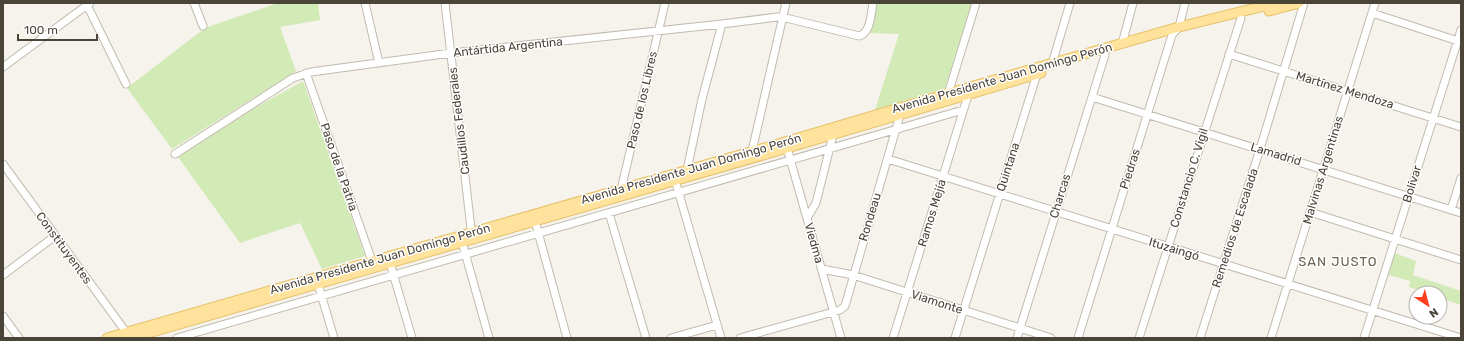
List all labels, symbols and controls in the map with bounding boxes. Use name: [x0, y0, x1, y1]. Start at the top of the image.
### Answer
scale bar: [18, 16, 97, 42]
text: 100 m: [24, 23, 58, 37]
street label: Antártida Argentina: [453, 34, 563, 60]
street label: Avenida Presidente Juan Domingo Perón: [890, 40, 1114, 116]
street label: Paso de los Libres: [624, 50, 660, 150]
street label: Caudillos Federales: [445, 67, 473, 175]
street label: Martínez Mendoza: [1294, 68, 1396, 112]
street label: Malvinas Argentinas: [1300, 114, 1346, 226]
street label: Paso de la Patria: [317, 121, 361, 213]
street label: Constancio C. Vigil: [1167, 126, 1211, 229]
street label: Avenida Presidente Juan Domingo Perón: [579, 131, 803, 207]
street label: Lamadrid: [1249, 140, 1303, 168]
street label: Quintana: [994, 141, 1022, 193]
street label: Piedras: [1117, 147, 1143, 191]
street label: Bolívar: [1400, 163, 1424, 204]
street label: Remedios de Escalada: [1209, 167, 1261, 289]
street label: Charcas: [1047, 172, 1073, 220]
street label: Ramos Mejía: [915, 178, 949, 248]
street label: Rondeau: [856, 191, 884, 243]
street label: Constituyentes: [33, 209, 95, 287]
street label: Avenida Presidente Juan Domingo Perón: [268, 221, 492, 297]
street label: Viedma: [801, 221, 827, 265]
street label: Ituzaingó: [1147, 235, 1201, 263]
district label: SAN JUSTO: [1298, 254, 1378, 269]
north arrow: [1408, 285, 1448, 325]
street label: Viamonte: [909, 287, 965, 317]
text: N: [1426, 305, 1441, 320]

